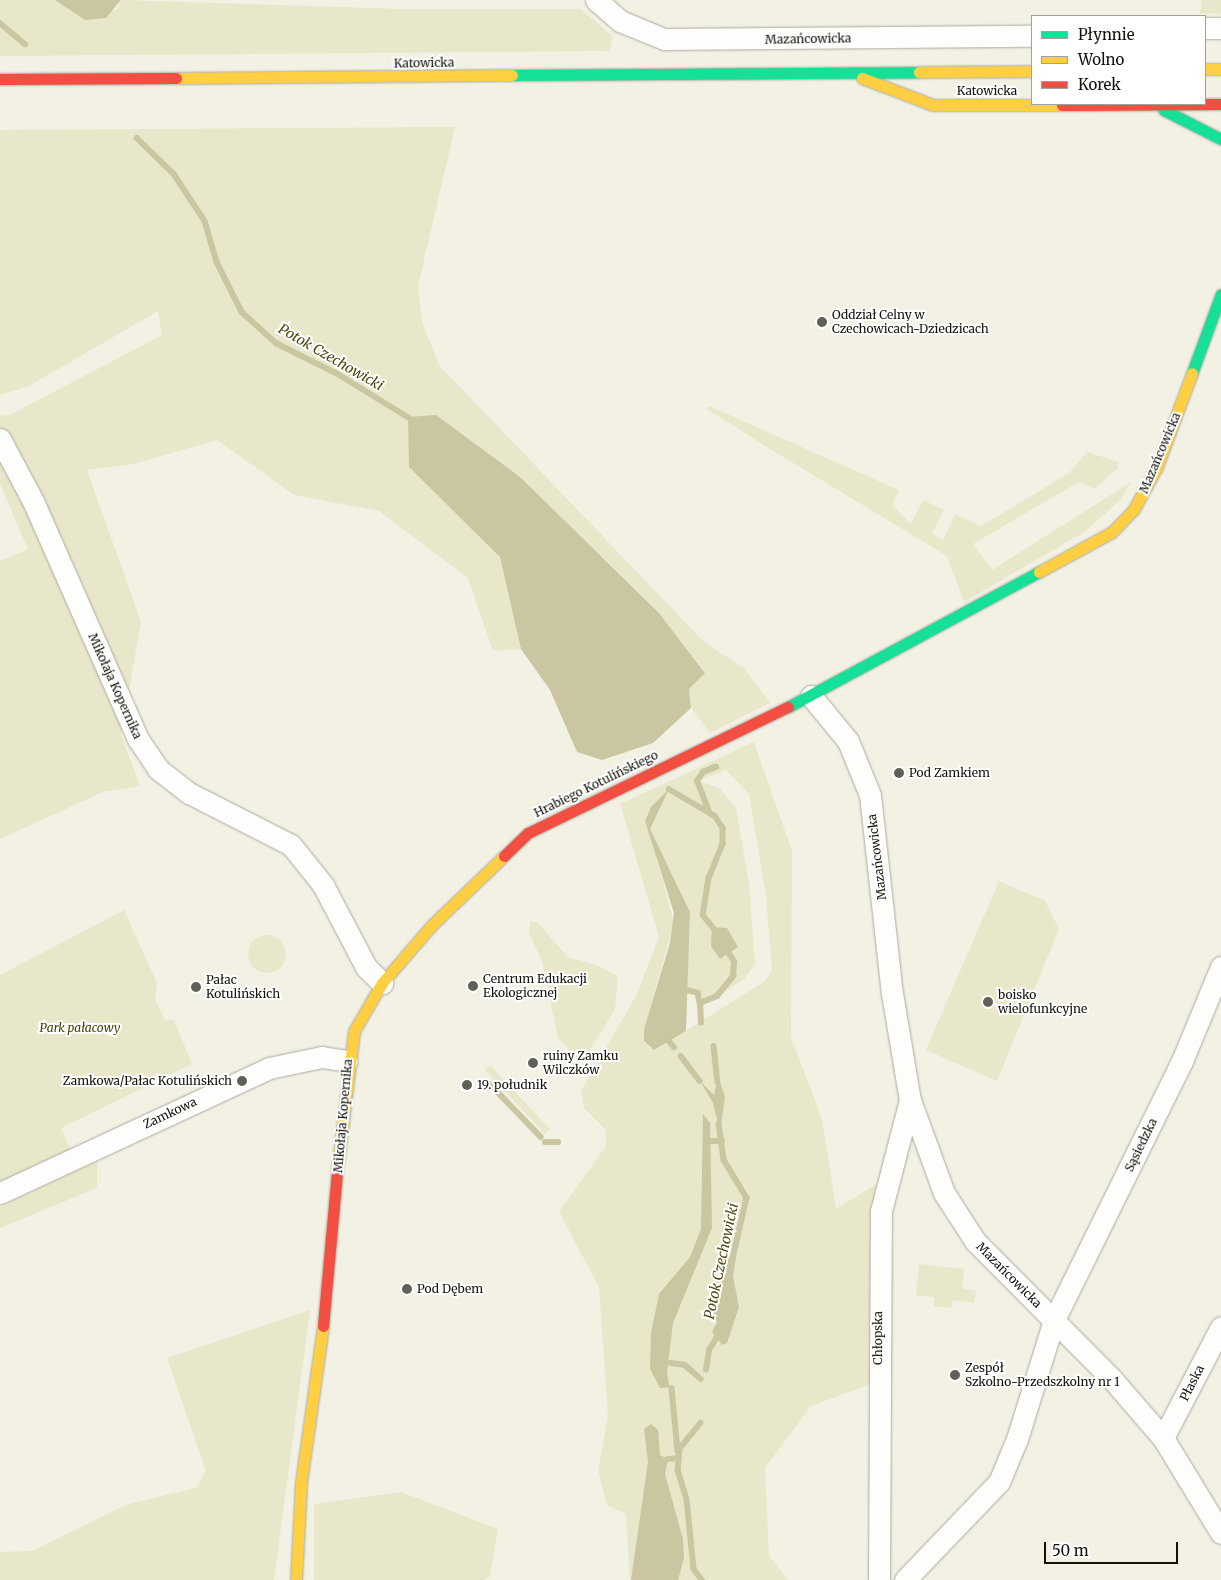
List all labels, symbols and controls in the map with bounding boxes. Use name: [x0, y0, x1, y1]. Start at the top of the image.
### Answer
legend: [1031, 15, 1206, 105]
text: Płynnie: [1078, 25, 1134, 44]
street label: Mazańcowicka: [765, 31, 851, 47]
text: Wolno: [1078, 50, 1124, 69]
street label: Katowicka: [394, 55, 454, 71]
text: Korek: [1078, 75, 1121, 94]
street label: Katowicka: [957, 84, 1017, 98]
place label: Oddział Celny w Czechowicach-Dziedzicach: [832, 308, 989, 336]
marker: Oddział Celny w Czechowicach-Dziedzicach: [816, 316, 828, 328]
water label: Potok Czechowicki: [276, 320, 386, 394]
street label: Mazańcowicka: [1136, 410, 1184, 496]
street label: Mikołaja Kopernika: [85, 631, 145, 741]
street label: Hrabiego Kotulińskiego: [532, 748, 660, 820]
place label: Pod Zamkiem: [909, 766, 990, 780]
marker: Pod Zamkiem: [893, 767, 905, 779]
street label: Mazańcowicka: [865, 813, 889, 901]
place label: Centrum Edukacji Ekologicznej: [483, 972, 587, 1000]
place label: Pałac Kotulińskich: [206, 973, 280, 1001]
marker: Centrum Edukacji Ekologicznej: [467, 980, 479, 992]
marker: Pałac Kotulińskich: [190, 981, 202, 993]
place label: boisko wielofunkcyjne: [998, 988, 1087, 1016]
marker: boisko wielofunkcyjne: [982, 996, 994, 1008]
park label: Park pałacowy: [40, 1021, 120, 1035]
place label: ruiny Zamku Wilczków: [543, 1049, 619, 1077]
marker: ruiny Zamku Wilczków: [527, 1057, 539, 1069]
street label: Mikołaja Kopernika: [331, 1059, 355, 1173]
place label: Zamkowa/Pałac Kotulińskich: [63, 1074, 232, 1088]
marker: Zamkowa/Pałac Kotulińskich: [236, 1075, 248, 1087]
place label: 19. południk: [477, 1078, 547, 1092]
marker: 19. południk: [461, 1079, 473, 1091]
street label: Zamkowa: [141, 1094, 199, 1132]
street label: Sąsiedzka: [1122, 1116, 1160, 1174]
water label: Potok Czechowicki: [700, 1201, 742, 1321]
street label: Mazańcowicka: [973, 1239, 1045, 1311]
place label: Pod Dębem: [417, 1282, 483, 1296]
marker: Pod Dębem: [401, 1283, 413, 1295]
street label: Chłopska: [871, 1311, 885, 1365]
place label: Zespół Szkolno-Przedszkolny nr 1: [965, 1361, 1120, 1389]
street label: Płaska: [1177, 1363, 1207, 1403]
marker: Zespół Szkolno-Przedszkolny nr 1: [949, 1369, 961, 1381]
scale bar: [1046, 1532, 1180, 1564]
text: 50 m: [1052, 1541, 1089, 1560]

